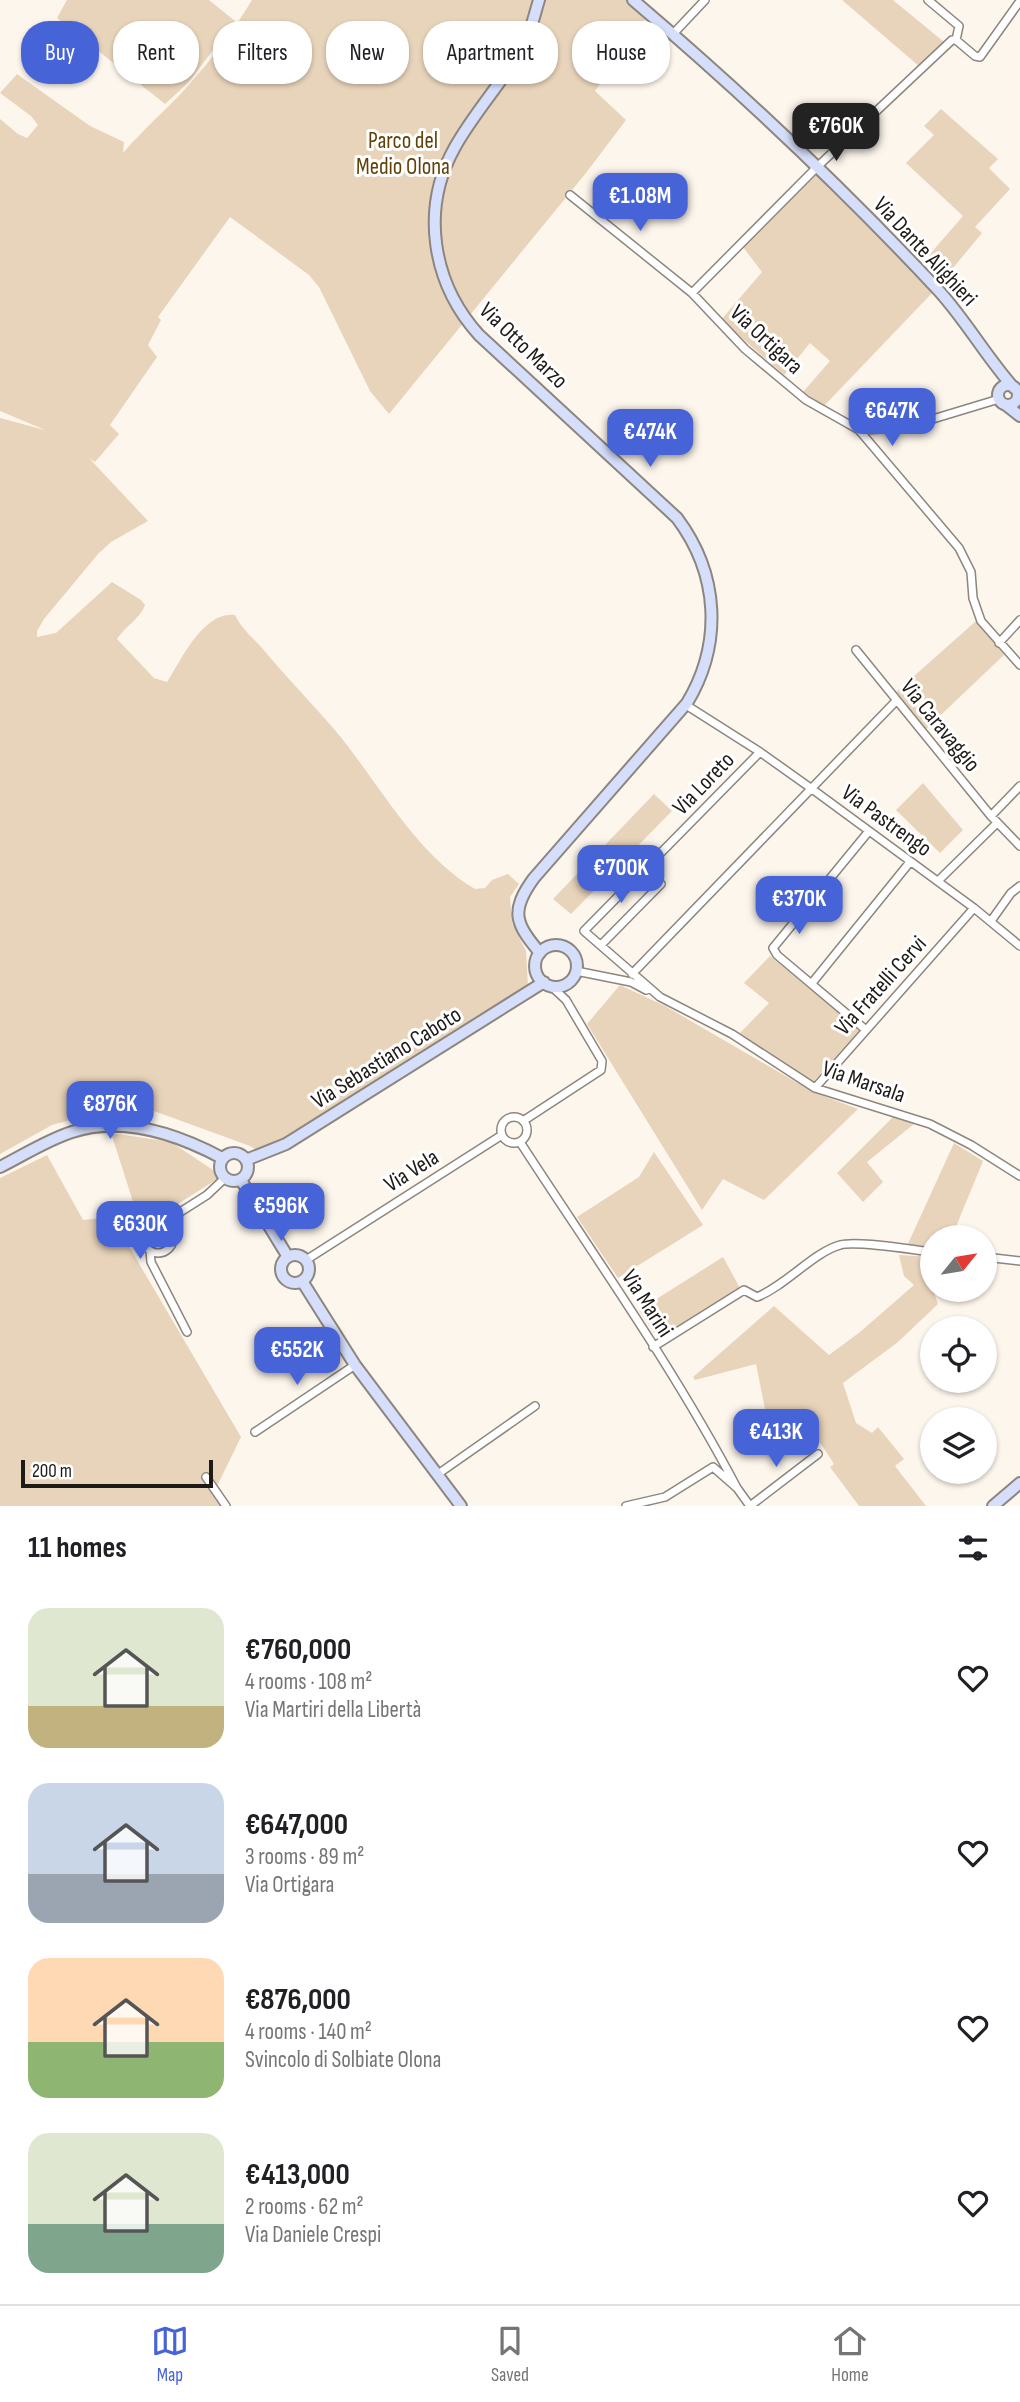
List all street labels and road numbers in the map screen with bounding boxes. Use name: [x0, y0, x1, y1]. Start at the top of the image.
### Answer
street label: Via Dante Alighieri: [867, 191, 983, 312]
street label: Via Otto Marzo: [473, 297, 573, 395]
street label: Via Ortigara: [724, 299, 809, 380]
street label: Via Caravaggio: [894, 674, 986, 778]
street label: Via Loreto: [667, 746, 740, 821]
street label: Via Pastrengo: [836, 779, 937, 863]
street label: Via Fratelli Cervi: [829, 930, 933, 1041]
street label: Via Sebastiano Caboto: [307, 1001, 467, 1115]
street label: Via Marsala: [818, 1055, 909, 1109]
street label: Via Vela: [379, 1143, 444, 1198]
street label: Via Marini: [615, 1265, 679, 1342]

